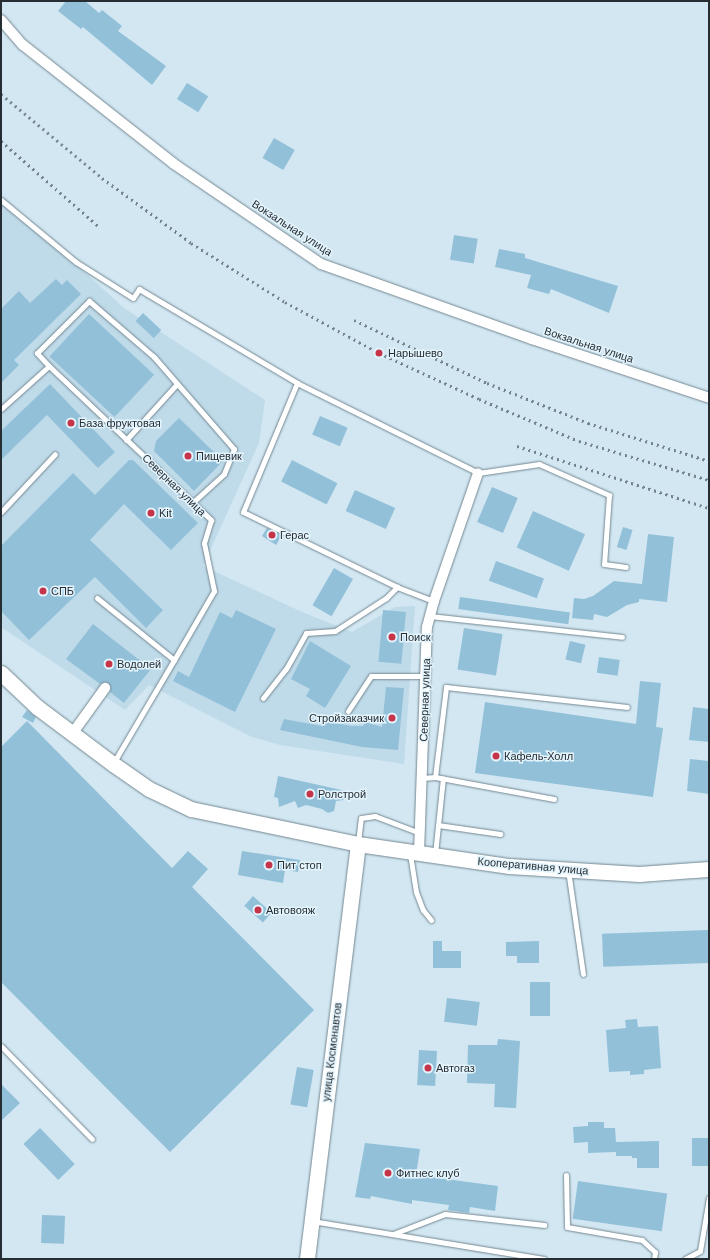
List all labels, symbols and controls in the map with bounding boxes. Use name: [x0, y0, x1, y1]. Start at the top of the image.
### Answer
street label: Вокзальная улица: [249, 197, 335, 259]
street label: Вокзальная улица: [543, 324, 635, 366]
place label: Нарышево: [388, 346, 443, 360]
marker: Нарышево: [373, 347, 385, 359]
place label: База фруктовая: [79, 416, 161, 430]
marker: База фруктовая: [66, 418, 76, 428]
place label: Пищевик: [196, 449, 242, 463]
street label: Северная улица: [139, 451, 209, 519]
marker: Пищевик: [183, 451, 193, 461]
place label: Kit: [159, 506, 172, 520]
marker: Kit: [146, 508, 156, 518]
place label: Герас: [280, 528, 309, 542]
marker: Герас: [267, 530, 277, 540]
place label: СПБ: [51, 584, 74, 598]
marker: СПБ: [38, 586, 48, 596]
place label: Поиск: [400, 630, 430, 644]
marker: Поиск: [387, 632, 397, 642]
place label: Водолей: [117, 657, 161, 671]
street label: Северная улица: [417, 658, 433, 742]
marker: Водолей: [104, 659, 114, 669]
place label: Стройзаказчик: [309, 711, 384, 725]
marker: Стройзаказчик: [387, 713, 397, 723]
place label: Кафель-Холл: [504, 749, 573, 763]
marker: Кафель-Холл: [491, 751, 501, 761]
place label: Ролстрой: [318, 787, 366, 801]
marker: Ролстрой: [305, 789, 315, 799]
street label: Кооперативная улица: [477, 855, 589, 877]
place label: Пит стоп: [277, 858, 322, 872]
marker: Пит стоп: [264, 860, 274, 870]
place label: Автовояж: [266, 903, 315, 917]
marker: Автовояж: [253, 905, 263, 915]
street label: улица Космонавтов: [319, 1002, 345, 1102]
place label: Автогаз: [436, 1061, 475, 1075]
marker: Автогаз: [423, 1063, 433, 1073]
place label: Фитнес клуб: [396, 1166, 460, 1180]
marker: Фитнес клуб: [383, 1168, 393, 1178]

